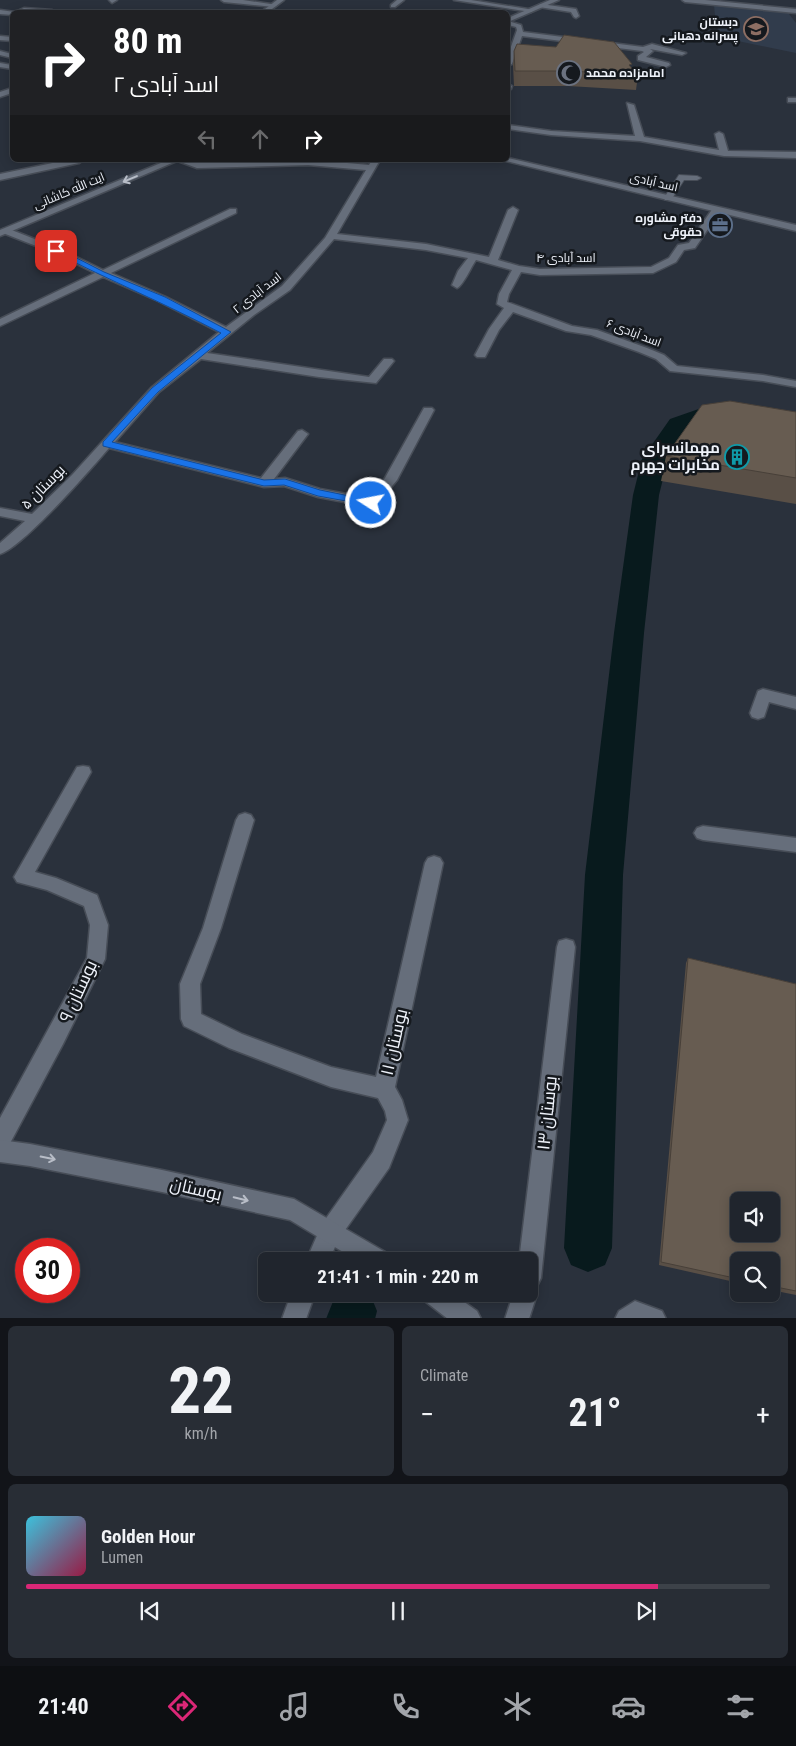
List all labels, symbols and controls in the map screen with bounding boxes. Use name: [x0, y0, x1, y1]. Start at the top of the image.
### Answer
place label: دبستان پسرانه دهبانی: [662, 15, 739, 45]
school or university icon: دبستان پسرانه دهبانی: [743, 16, 769, 42]
text: 80 m: [113, 21, 182, 62]
icon: right: [30, 30, 95, 95]
mosque icon: امامزاده محمد: [556, 60, 582, 86]
place label: امامزاده محمد: [586, 66, 664, 81]
text: اسد آبادی ۲: [113, 72, 219, 97]
icon: left: [193, 125, 221, 153]
icon: ahead: [246, 125, 274, 153]
icon: right: [299, 125, 327, 153]
street label: ایت الله کاشانی: [31, 169, 107, 212]
street label: اسد آبادی: [629, 170, 679, 194]
one-way arrow: [123, 174, 138, 184]
place label: دفتر مشاوره حقوقی: [635, 211, 702, 240]
office icon: دفتر مشاوره حقوقی: [707, 212, 733, 238]
pin: [35, 230, 77, 272]
icon: arrive: [42, 237, 70, 265]
street label: اسد آبادی ۴: [536, 251, 596, 265]
street label: اسد آبادی ۲: [230, 270, 284, 316]
street label: اسد آبادی ۶: [605, 316, 663, 350]
place label: مهمانسرای مخابرات جهرم: [631, 439, 720, 475]
building icon: مهمانسرای مخابرات جهرم: [724, 444, 750, 470]
street label: بوستان ۵: [17, 461, 70, 514]
position arrow: [344, 476, 396, 528]
street label: بوستان ۹: [54, 956, 102, 1026]
street label: بوستان ۱۱: [376, 1006, 412, 1078]
street label: بوستان ۱۳: [532, 1075, 562, 1151]
one-way arrow: [40, 1154, 56, 1164]
street label: بوستان: [168, 1172, 224, 1206]
map controls: [730, 1192, 780, 1302]
button: sound: [730, 1192, 780, 1242]
one-way arrow: [233, 1195, 249, 1204]
speed limit sign: 30: [15, 1238, 80, 1303]
button: search: [730, 1252, 780, 1302]
text: 21:41 · 1 min · 220 m: [317, 1265, 479, 1288]
text: 22: [168, 1353, 234, 1429]
text: Climate: [420, 1366, 468, 1385]
text: 21°: [568, 1391, 622, 1435]
text: −: [420, 1398, 434, 1431]
text: +: [756, 1398, 770, 1431]
text: km/h: [185, 1424, 217, 1443]
text: Golden Hour: [101, 1525, 195, 1548]
text: Lumen: [101, 1548, 143, 1567]
icon: previous: [136, 1597, 164, 1625]
icon: pause: [384, 1597, 412, 1625]
icon: next: [632, 1597, 660, 1625]
icon: directions: [165, 1689, 200, 1724]
icon: music: [277, 1689, 312, 1724]
icon: phone: [388, 1689, 423, 1724]
icon: climate: [500, 1689, 535, 1724]
icon: car: [611, 1689, 646, 1724]
icon: filters: [723, 1689, 758, 1724]
text: 21:40: [38, 1694, 89, 1719]

